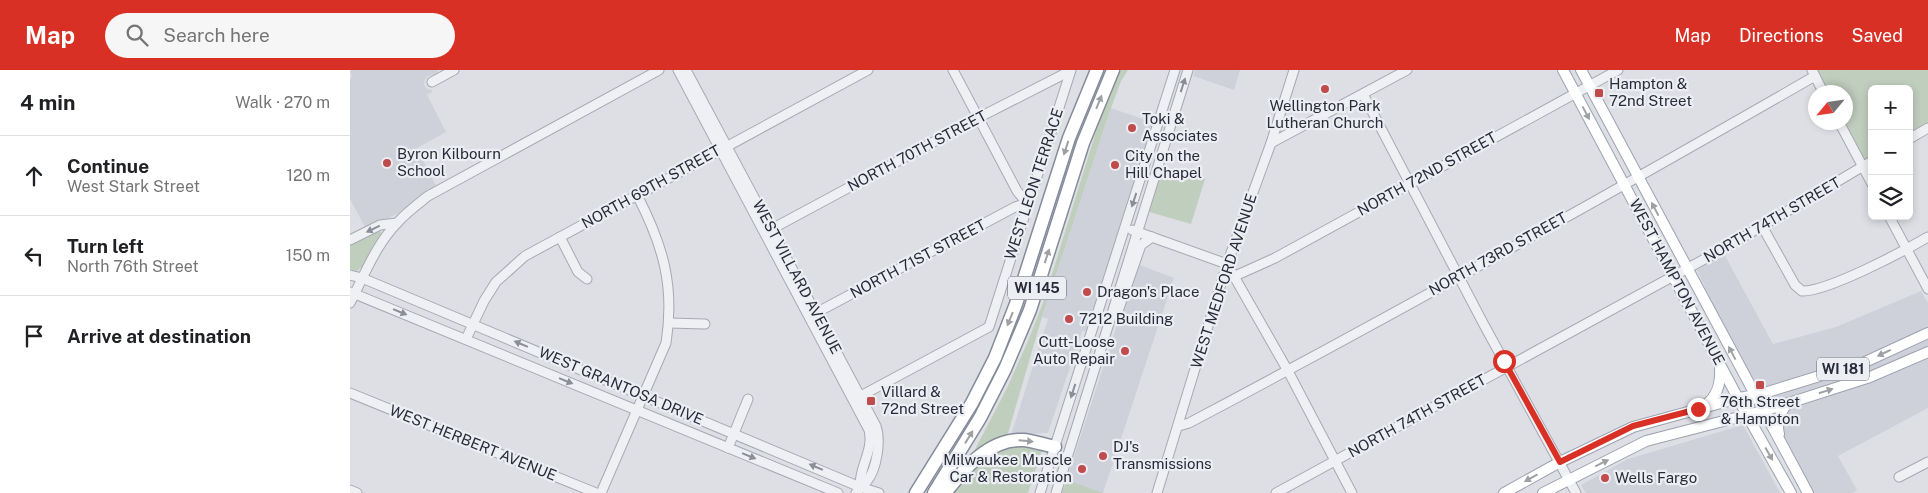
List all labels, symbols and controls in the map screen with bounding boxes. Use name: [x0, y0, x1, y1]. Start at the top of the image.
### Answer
search box: [105, 13, 455, 58]
text: Map: [25, 21, 75, 49]
icon: search: [123, 21, 151, 49]
text: Search here: [163, 24, 270, 46]
text: Map: [1674, 25, 1711, 46]
text: Directions: [1739, 25, 1824, 46]
text: Saved: [1852, 25, 1903, 46]
place label: Hampton & 72nd Street: [1609, 75, 1692, 109]
one-way arrow: [1180, 77, 1187, 92]
marker: Wellington Park Lutheran Church: [1319, 83, 1331, 95]
north arrow: [1808, 85, 1853, 130]
map controls: [1868, 85, 1913, 220]
button: +: [1868, 85, 1913, 130]
marker: Hampton & 72nd Street: [1593, 87, 1605, 99]
text: 4 min: [20, 90, 75, 115]
text: Walk · 270 m: [235, 93, 330, 112]
one-way arrow: [1096, 95, 1104, 110]
place label: Wellington Park Lutheran Church: [1267, 97, 1383, 131]
street label: WEST LEON TERRACE: [1001, 106, 1066, 262]
one-way arrow: [1582, 106, 1590, 120]
street label: NORTH 70TH STREET: [844, 107, 989, 194]
place label: Toki & Associates: [1142, 110, 1217, 144]
marker: Toki & Associates: [1126, 122, 1138, 134]
street label: NORTH 72ND STREET: [1354, 128, 1499, 219]
button: −: [1868, 130, 1913, 175]
one-way arrow: [1061, 140, 1069, 155]
street label: NORTH 69TH STREET: [579, 141, 723, 232]
place label: Byron Kilbourn School: [397, 145, 501, 179]
place label: City on the Hill Chapel: [1125, 147, 1202, 181]
text: Continue: [67, 155, 149, 177]
marker: Byron Kilbourn School: [381, 157, 393, 169]
marker: City on the Hill Chapel: [1109, 159, 1121, 171]
icon: ahead: [20, 162, 48, 190]
text: 120 m: [286, 166, 330, 185]
street label: NORTH 74TH STREET: [1700, 173, 1843, 266]
button: layers: [1868, 175, 1913, 220]
text: West Stark Street: [67, 177, 200, 196]
street label: WEST MEDFORD AVENUE: [1187, 191, 1260, 370]
one-way arrow: [1130, 192, 1137, 207]
street label: WEST HAMPTON AVENUE: [1626, 196, 1728, 368]
street label: WEST VILLARD AVENUE: [750, 197, 845, 357]
one-way arrow: [1651, 202, 1659, 217]
street label: NORTH 73RD STREET: [1426, 208, 1570, 299]
street label: NORTH 71ST STREET: [847, 216, 988, 301]
one-way arrow: [366, 225, 380, 233]
text: Turn left: [67, 235, 144, 257]
icon: left: [20, 242, 48, 270]
text: 150 m: [286, 246, 330, 265]
one-way arrow: [1044, 249, 1051, 264]
text: North 76th Street: [67, 257, 199, 276]
road number: WI 145: [1008, 277, 1066, 300]
place label: Dragon's Place: [1097, 283, 1199, 300]
marker: Dragon's Place: [1081, 286, 1093, 298]
one-way arrow: [393, 308, 408, 316]
place label: 7212 Building: [1079, 310, 1173, 327]
one-way arrow: [1006, 312, 1014, 327]
marker: 7212 Building: [1063, 313, 1075, 325]
icon: arrive: [20, 322, 48, 350]
text: Arrive at destination: [67, 325, 251, 347]
place label: Cutt-Loose Auto Repair: [1033, 333, 1115, 367]
one-way arrow: [514, 339, 528, 347]
street label: WEST GRANTOSA DRIVE: [536, 343, 706, 428]
marker: Cutt-Loose Auto Repair: [1119, 345, 1131, 357]
one-way arrow: [1727, 346, 1736, 359]
route start: [1493, 350, 1516, 373]
one-way arrow: [1877, 350, 1891, 358]
road number: WI 181: [1817, 358, 1869, 380]
street label: NORTH 74TH STREET: [1345, 371, 1489, 461]
one-way arrow: [559, 377, 574, 385]
marker: 76th Street & Hampton: [1754, 379, 1766, 391]
place label: Villard & 72nd Street: [881, 383, 964, 417]
one-way arrow: [1069, 384, 1077, 399]
one-way arrow: [1819, 386, 1834, 394]
place label: 76th Street & Hampton: [1720, 393, 1800, 427]
marker: Villard & 72nd Street: [865, 395, 877, 407]
route end: [1687, 398, 1710, 421]
street label: WEST HERBERT AVENUE: [387, 401, 559, 484]
one-way arrow: [964, 430, 973, 443]
one-way arrow: [1019, 437, 1035, 445]
place label: DJ's Transmissions: [1113, 438, 1212, 472]
one-way arrow: [1765, 446, 1773, 461]
marker: DJ's Transmissions: [1097, 450, 1109, 462]
place label: Milwaukee Muscle Car & Restoration: [943, 451, 1072, 485]
one-way arrow: [742, 453, 756, 461]
one-way arrow: [1595, 459, 1609, 467]
one-way arrow: [809, 463, 823, 471]
marker: Milwaukee Muscle Car & Restoration: [1076, 463, 1088, 475]
place label: Wells Fargo: [1615, 469, 1697, 486]
marker: Wells Fargo: [1599, 472, 1611, 484]
one-way arrow: [1524, 474, 1539, 482]

